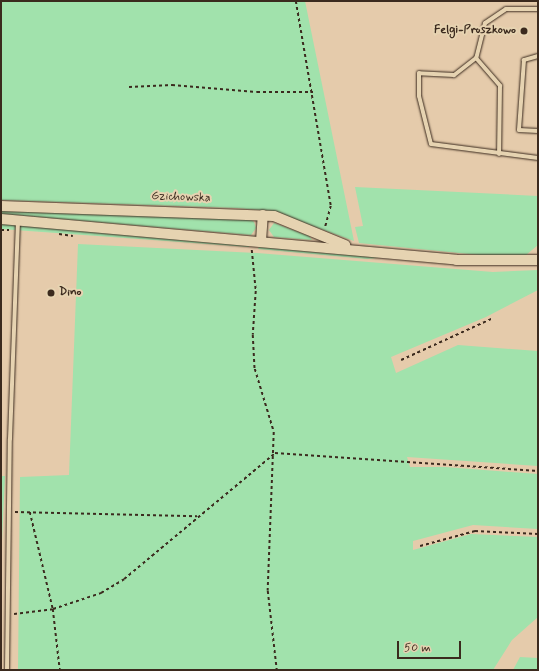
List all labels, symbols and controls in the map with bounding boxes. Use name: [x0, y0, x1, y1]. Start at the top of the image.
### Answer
place label: Felgi-Proszkowo: [434, 24, 516, 38]
marker: Felgi-Proszkowo: [519, 26, 529, 36]
street label: Gzichowska: [151, 190, 211, 206]
place label: Dino: [59, 286, 81, 300]
marker: Dino: [46, 288, 56, 298]
scale bar: [399, 633, 463, 659]
text: 50 m: [404, 640, 431, 656]

